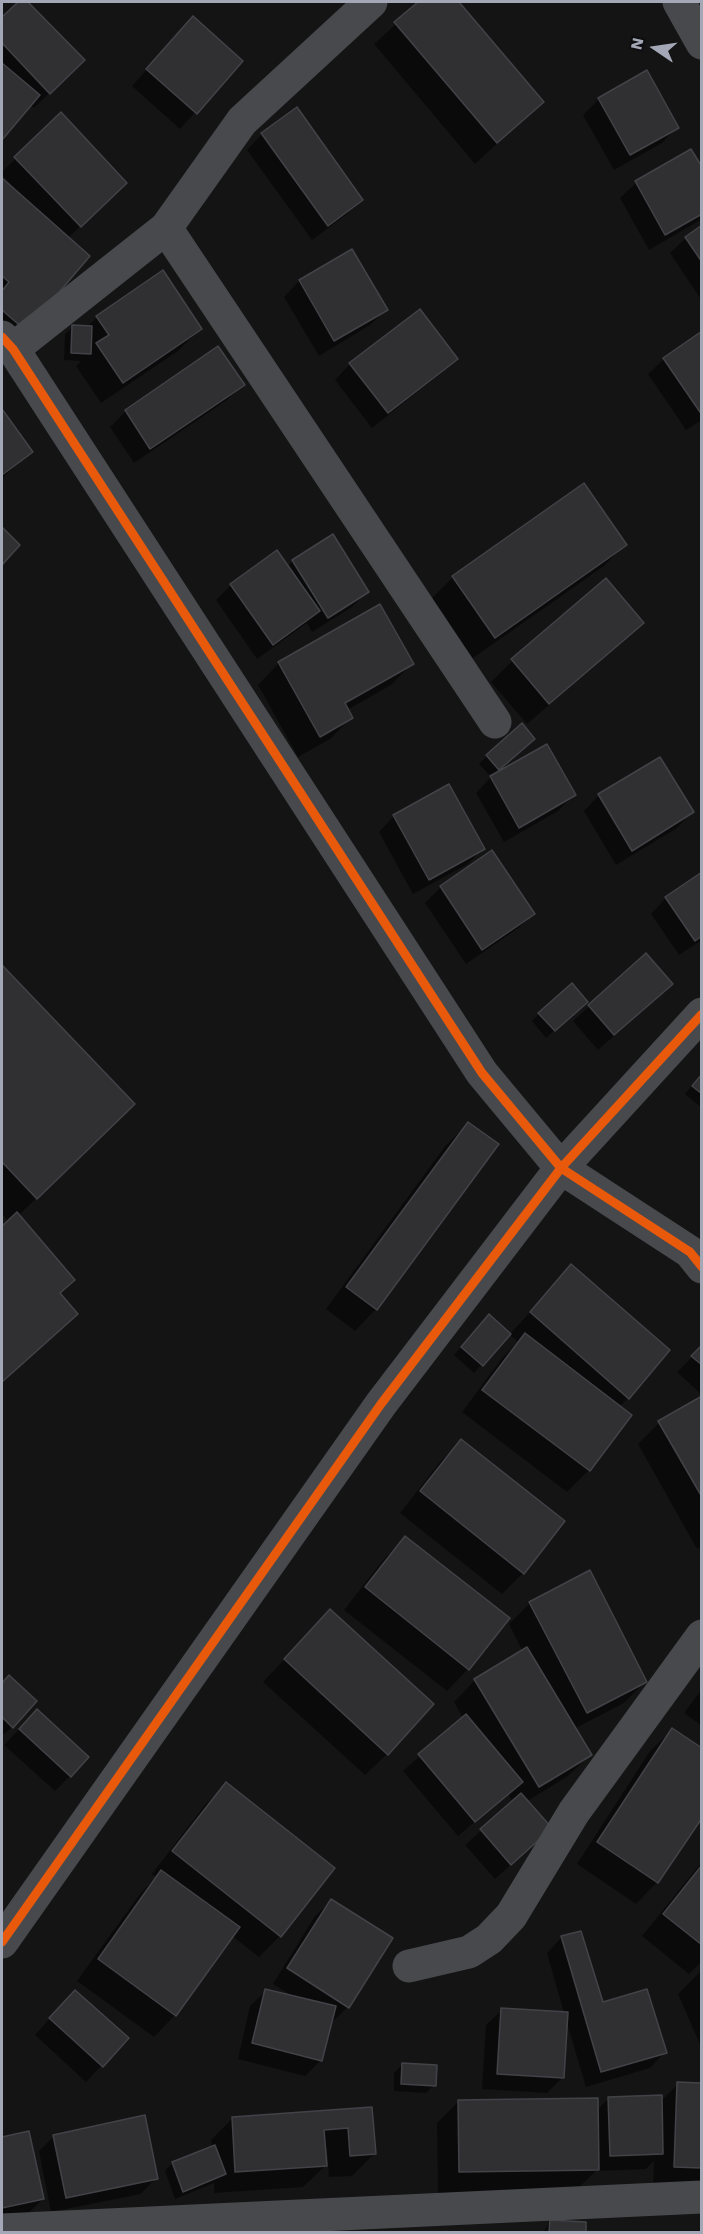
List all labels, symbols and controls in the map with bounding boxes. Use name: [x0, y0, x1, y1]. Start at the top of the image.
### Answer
north arrow: [625, 18, 685, 78]
text: N: [626, 36, 648, 52]

